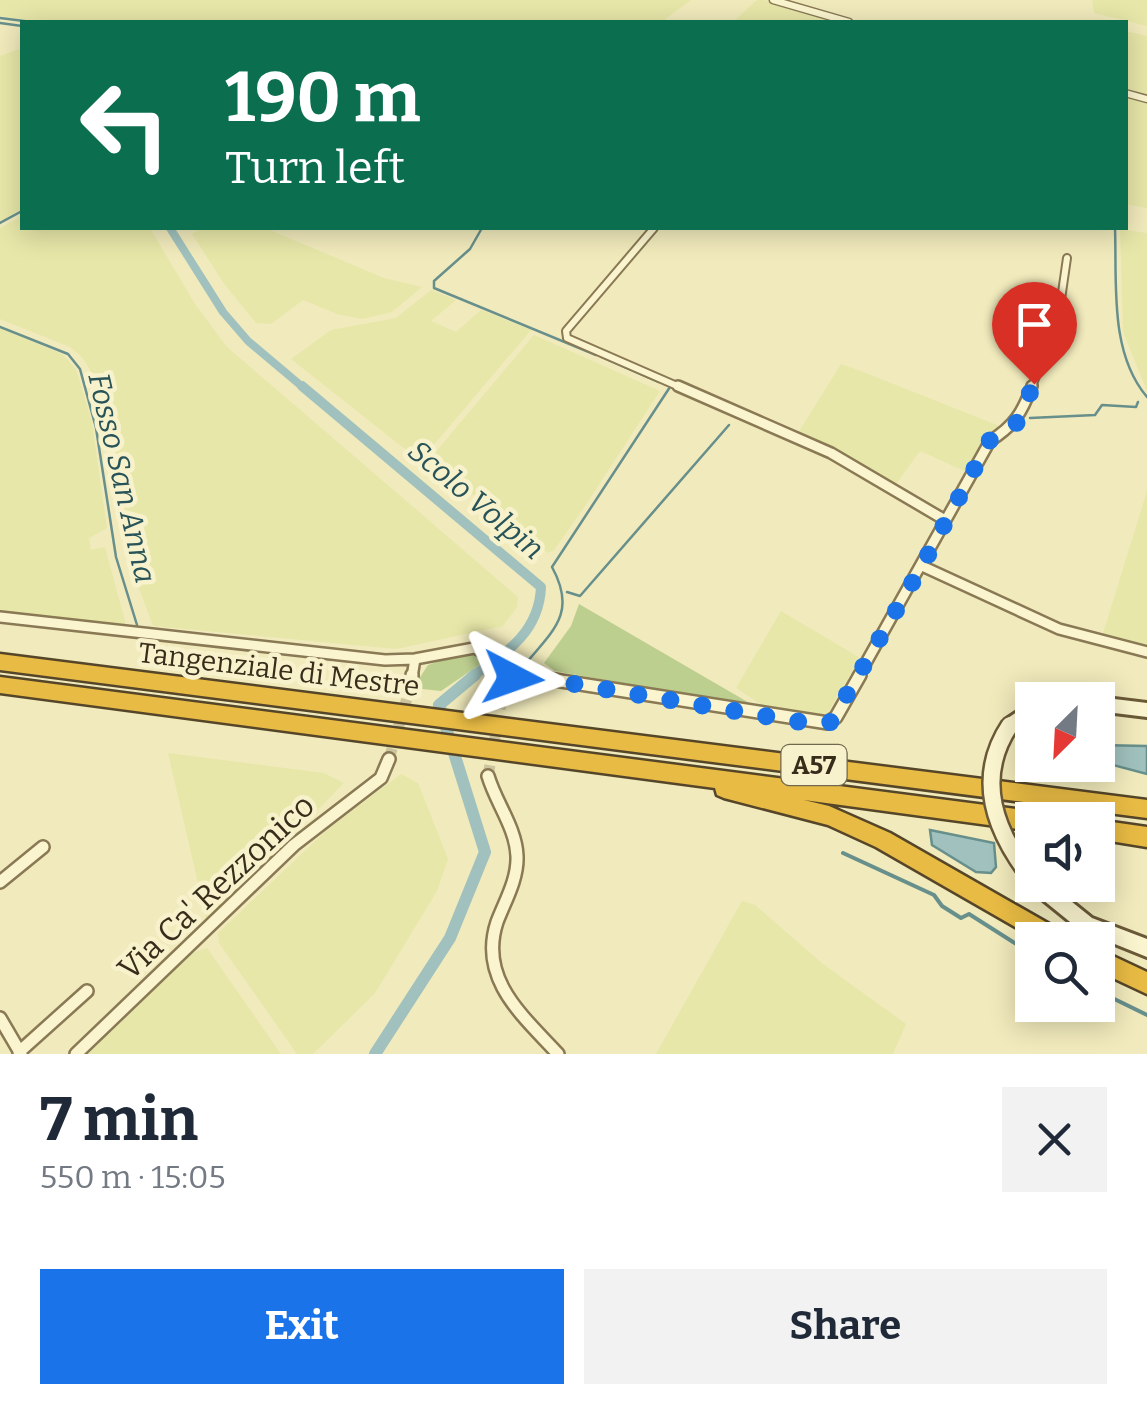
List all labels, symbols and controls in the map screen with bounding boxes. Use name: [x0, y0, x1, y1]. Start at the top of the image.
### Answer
text: 190 m: [225, 56, 420, 140]
icon: left: [60, 60, 190, 190]
text: Turn left: [225, 141, 405, 195]
pin: [992, 282, 1077, 385]
icon: arrive: [1007, 297, 1062, 352]
water label: Fosso San Anna: [80, 369, 164, 587]
water label: Scolo Volpin: [401, 433, 551, 567]
position arrow: [461, 626, 565, 730]
street label: Tangenziale di Mestre: [137, 636, 421, 703]
north arrow: [1015, 682, 1115, 782]
map controls: [1015, 682, 1115, 1022]
road number: A57: [782, 745, 846, 785]
street label: Via Ca' Rezzonico: [110, 786, 322, 988]
button: sound: [1015, 802, 1115, 902]
button: search: [1015, 922, 1115, 1022]
text: 7 min: [40, 1084, 198, 1156]
button: close: [1002, 1087, 1107, 1192]
text: 550 m · 15:05: [40, 1158, 226, 1196]
button: Exit: [40, 1269, 564, 1384]
button: Share: [584, 1269, 1107, 1384]

